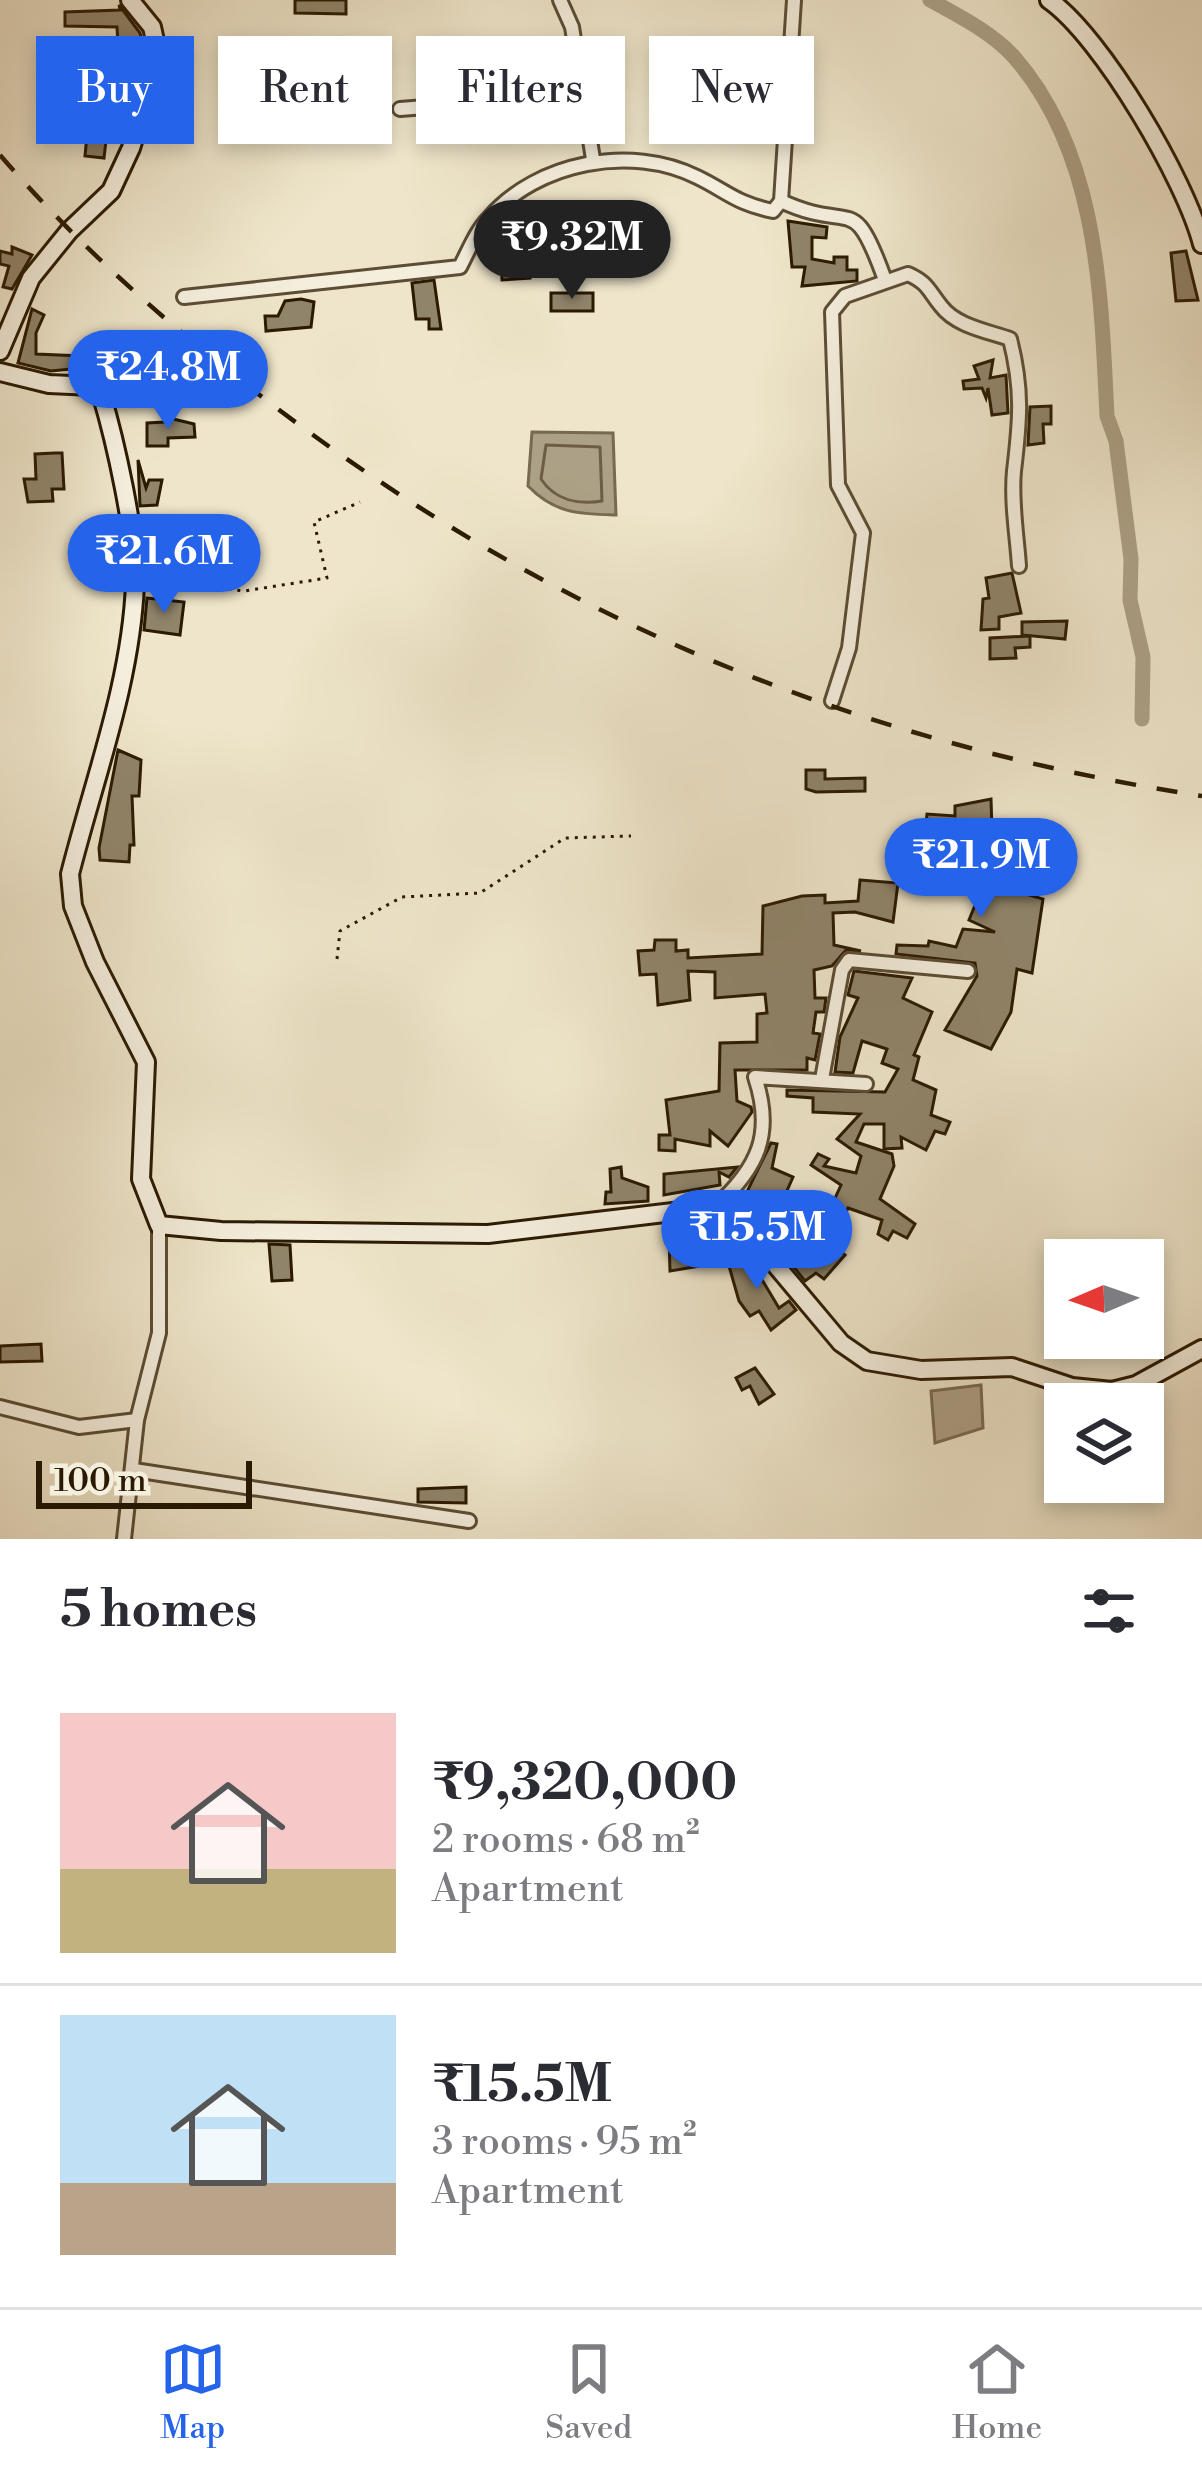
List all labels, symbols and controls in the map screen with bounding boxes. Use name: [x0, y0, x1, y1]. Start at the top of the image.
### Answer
chip: Buy: [36, 36, 194, 144]
chip: Rent: [218, 36, 392, 144]
chip: Filters: [416, 36, 625, 144]
chip: New: [649, 36, 814, 144]
pin: ₹9.32M: [474, 200, 670, 302]
text: ₹9.32M: [501, 214, 643, 263]
pin: ₹24.8M: [70, 330, 266, 432]
text: ₹24.8M: [95, 344, 241, 393]
pin: ₹21.6M: [66, 514, 262, 616]
text: ₹21.6M: [95, 528, 233, 577]
pin: ₹21.9M: [883, 818, 1079, 920]
text: ₹21.9M: [912, 832, 1050, 881]
pin: ₹15.5M: [659, 1190, 855, 1292]
text: ₹15.5M: [688, 1204, 826, 1253]
north arrow: [1044, 1239, 1164, 1359]
map controls: [1044, 1239, 1164, 1503]
button: layers: [1044, 1383, 1164, 1503]
scale bar: [36, 1455, 252, 1508]
text: 100 m: [54, 1461, 147, 1502]
icon: filters: [1076, 1578, 1142, 1644]
text: 5 homes: [60, 1579, 257, 1643]
text: ₹9,320,000: [432, 1752, 737, 1816]
icon: home: [156, 1761, 300, 1905]
text: 2 rooms · 68 m²: [432, 1816, 700, 1865]
text: Apartment: [432, 1865, 624, 1914]
text: ₹15.5M: [432, 2054, 612, 2118]
icon: home: [156, 2063, 300, 2207]
text: 3 rooms · 95 m²: [432, 2118, 697, 2167]
text: Apartment: [432, 2167, 624, 2216]
tab: Map: [160, 2336, 226, 2449]
tab: Saved: [545, 2336, 632, 2449]
tab: Home: [952, 2336, 1042, 2449]

